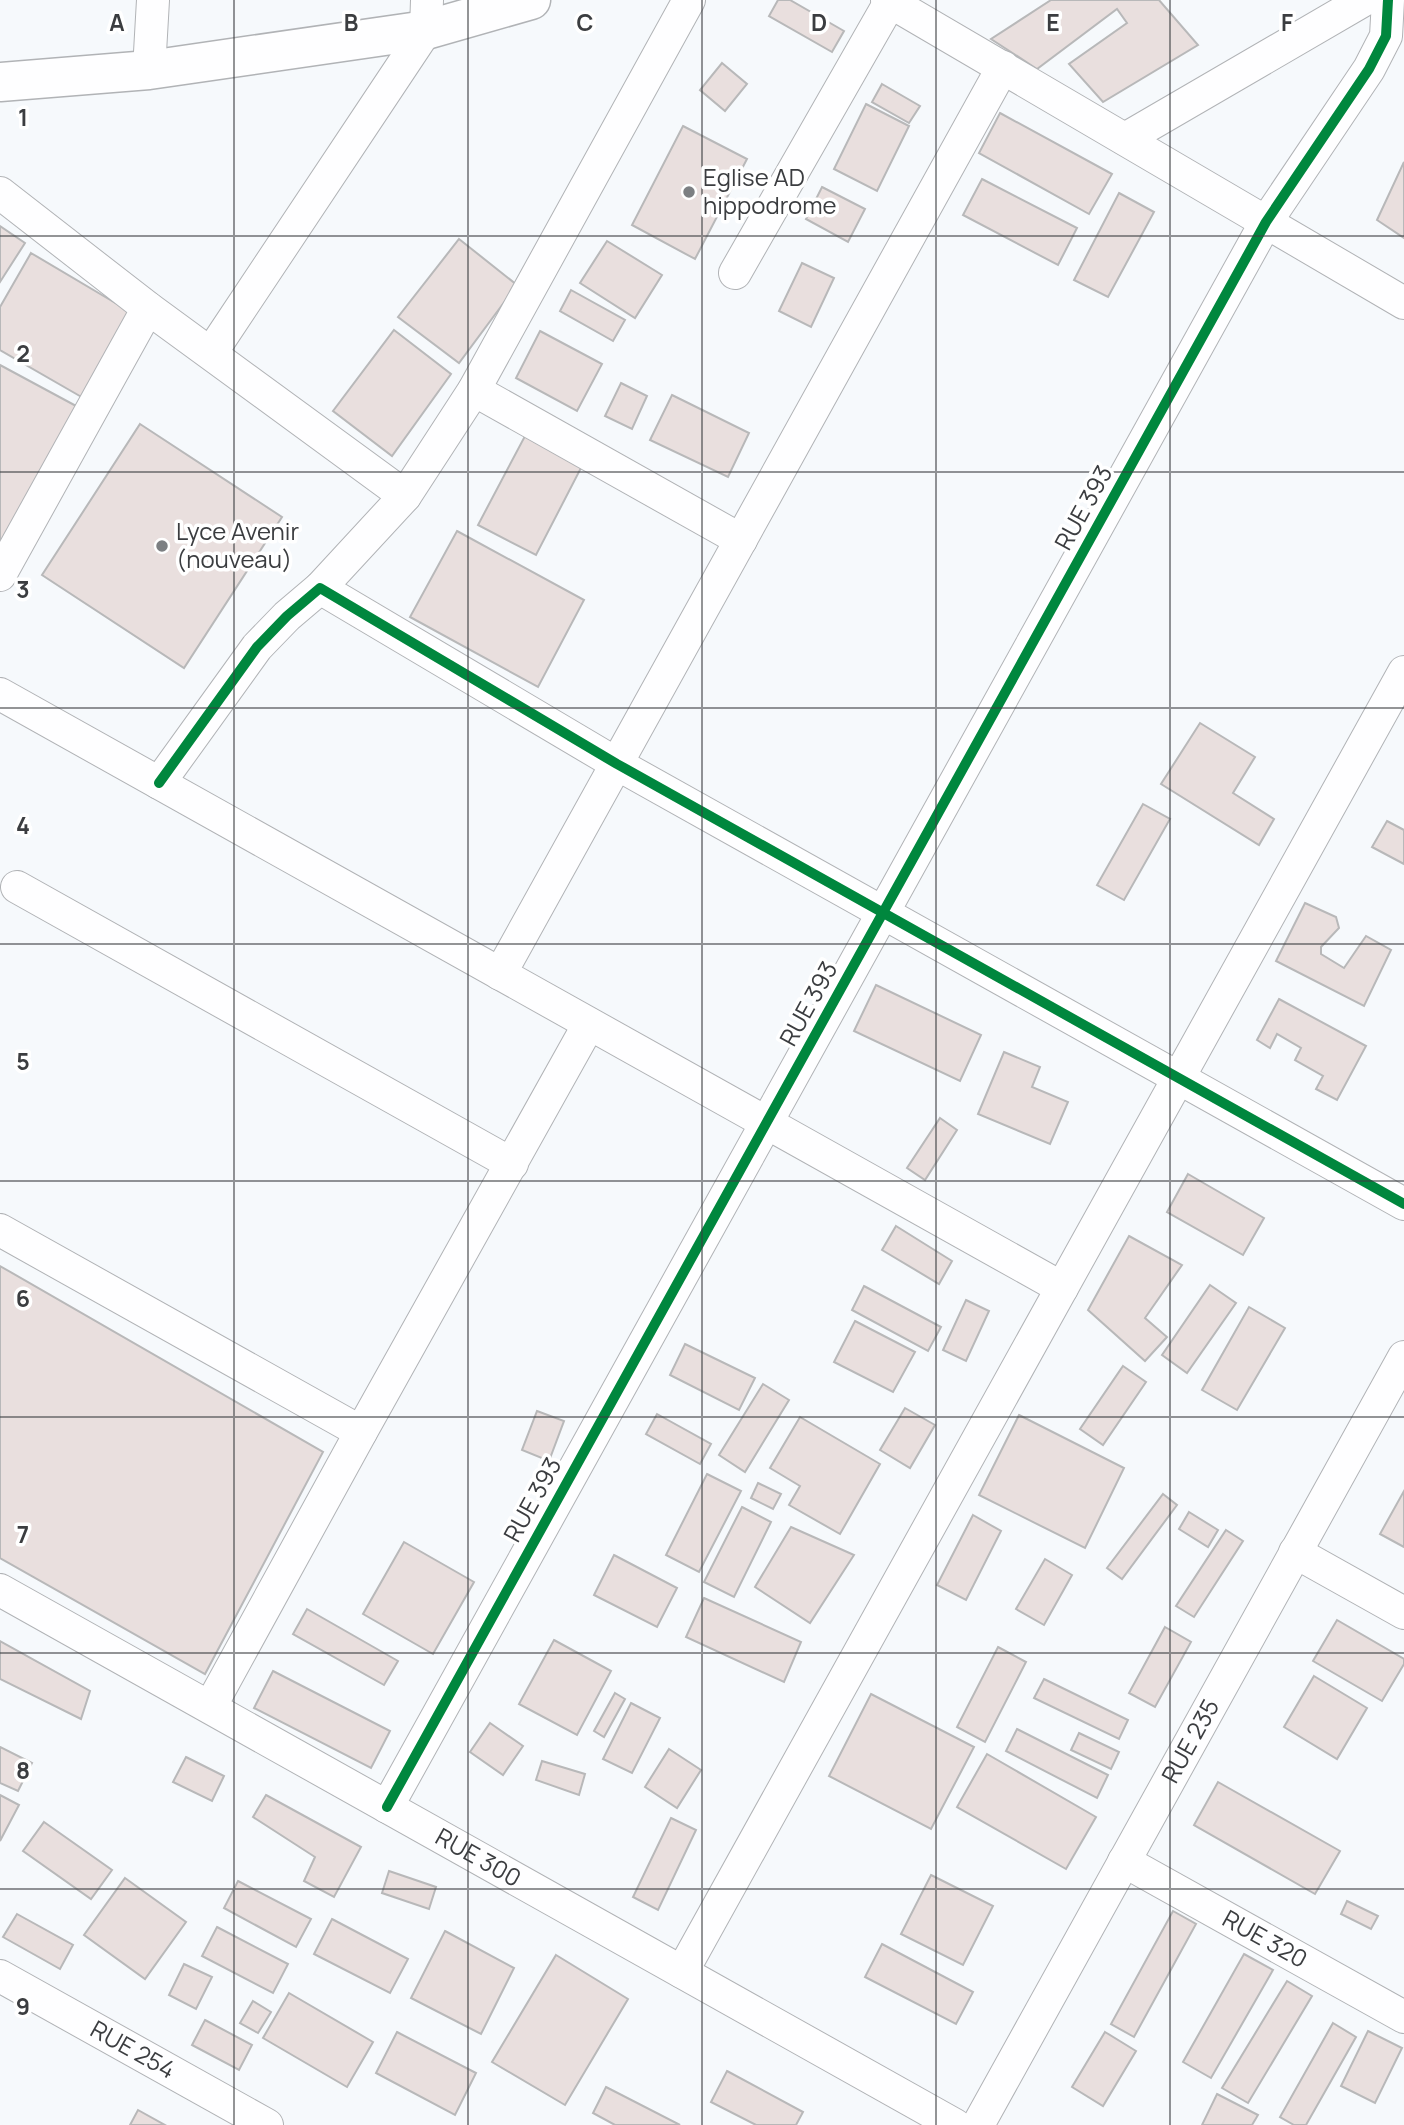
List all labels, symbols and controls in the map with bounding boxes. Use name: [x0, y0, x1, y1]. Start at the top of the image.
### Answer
text: A: [109, 6, 125, 38]
text: B: [344, 6, 358, 38]
text: C: [577, 6, 594, 38]
text: D: [811, 6, 827, 38]
text: E: [1046, 6, 1060, 38]
text: F: [1281, 6, 1293, 38]
text: 1: [18, 101, 28, 133]
place label: Eglise AD hippodrome: [703, 160, 837, 221]
marker: Eglise AD hippodrome: [681, 184, 697, 200]
text: 2: [16, 337, 30, 369]
street label: RUE 393: [1046, 459, 1119, 555]
place label: Lyce Avenir (nouveau): [176, 514, 299, 575]
marker: Lyce Avenir (nouveau): [154, 538, 170, 554]
text: 3: [16, 573, 30, 605]
text: 4: [16, 809, 30, 841]
street label: RUE 393: [771, 955, 844, 1051]
text: 5: [16, 1045, 30, 1077]
text: 6: [16, 1282, 30, 1314]
street label: RUE 393: [495, 1451, 568, 1547]
text: 7: [17, 1518, 29, 1550]
street label: RUE 235: [1153, 1692, 1226, 1788]
text: 8: [16, 1754, 30, 1786]
street label: RUE 300: [430, 1819, 527, 1894]
street label: RUE 320: [1217, 1901, 1314, 1975]
text: 9: [16, 1990, 30, 2022]
street label: RUE 254: [85, 2012, 182, 2086]

